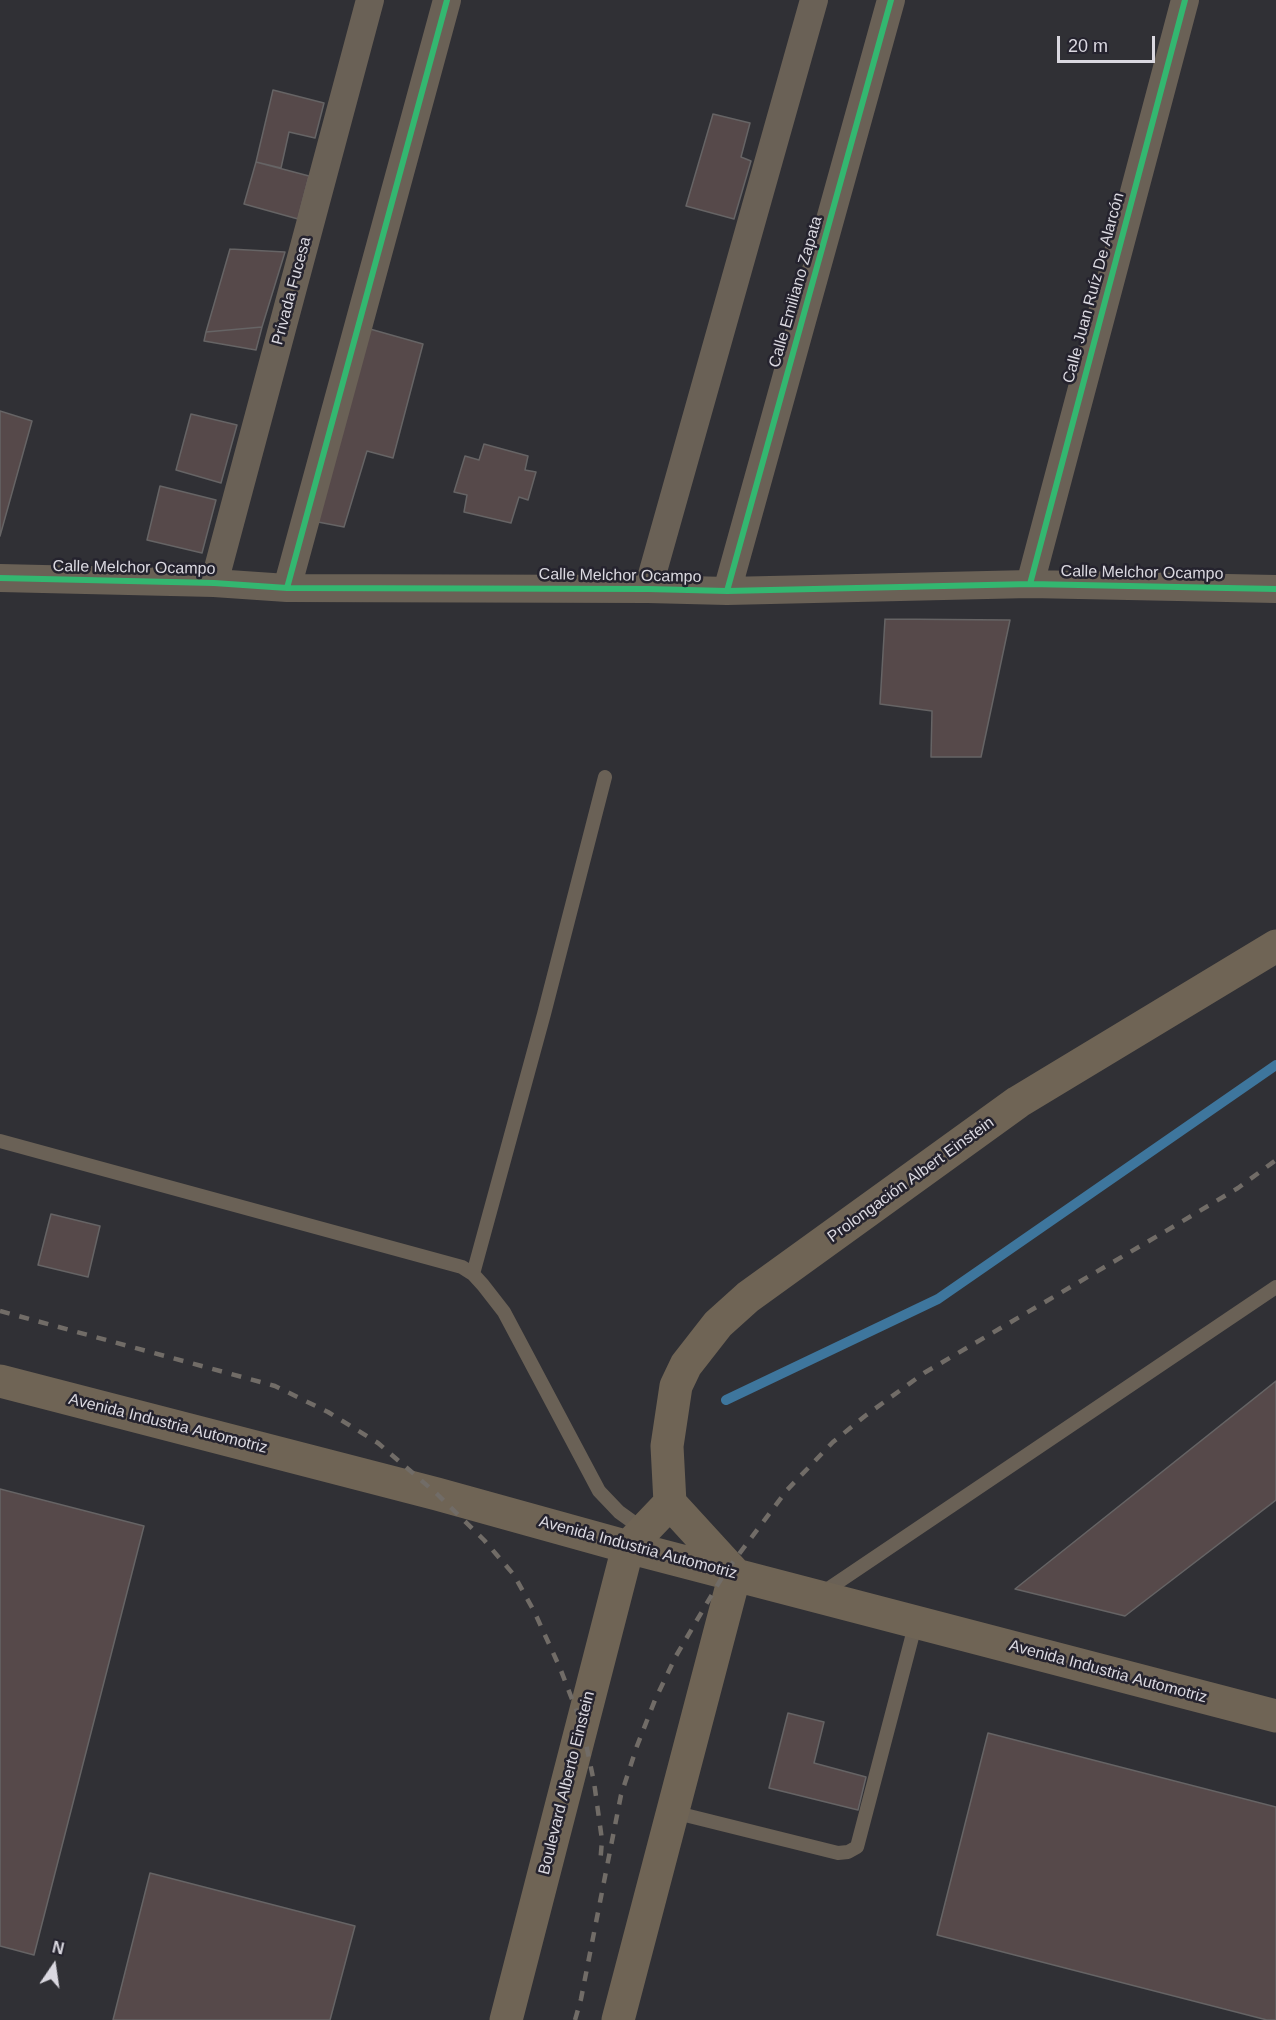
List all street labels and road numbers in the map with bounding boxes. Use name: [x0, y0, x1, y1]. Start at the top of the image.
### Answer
street label: Calle Juan Ruíz De Alarcón: [1059, 191, 1129, 385]
street label: Calle Emiliano Zapata: [765, 214, 827, 370]
street label: Privada Fucesa: [268, 235, 316, 347]
street label: Calle Melchor Ocampo: [52, 557, 216, 579]
street label: Calle Melchor Ocampo: [1060, 562, 1224, 584]
street label: Calle Melchor Ocampo: [538, 565, 702, 587]
street label: Prolongación Albert Einstein: [824, 1113, 998, 1247]
street label: Avenida Industria Automotriz: [67, 1390, 269, 1458]
street label: Avenida Industria Automotriz: [537, 1512, 739, 1584]
street label: Avenida Industria Automotriz: [1007, 1636, 1209, 1708]
street label: Boulevard Alberto Einstein: [535, 1689, 599, 1877]

